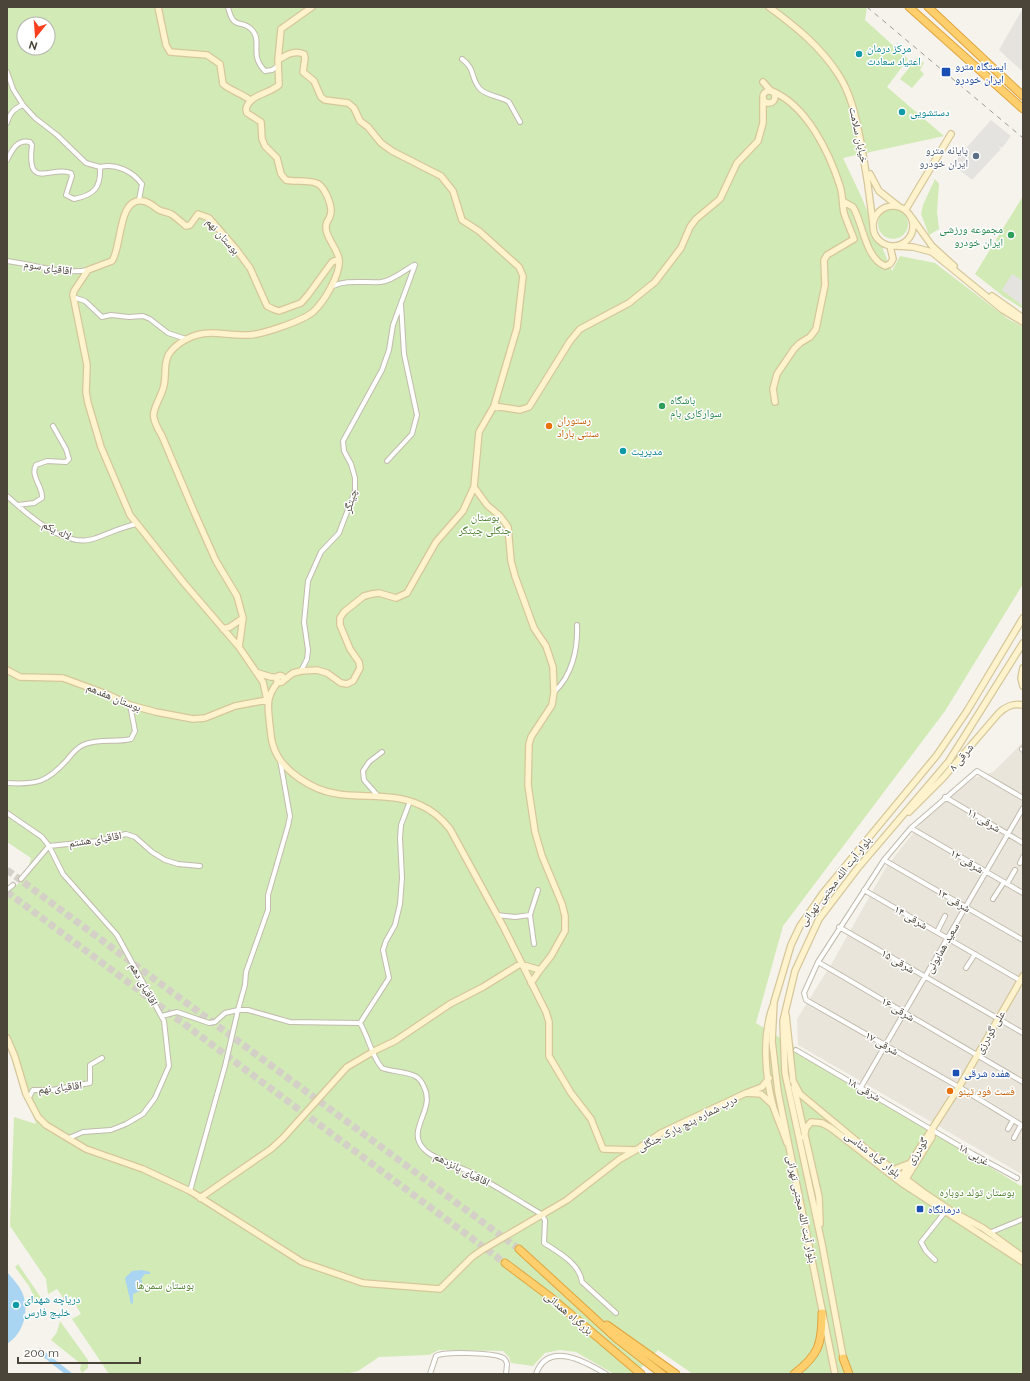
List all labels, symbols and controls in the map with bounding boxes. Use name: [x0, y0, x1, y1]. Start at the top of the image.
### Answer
north arrow: [16, 16, 56, 56]
text: N: [27, 38, 39, 53]
place label: مرکز درمان اعتیاد سعادت: [867, 42, 921, 68]
marker: مرکز درمان اعتیاد سعادت: [854, 49, 864, 59]
place label: ایستگاه مترو ایران خودرو: [955, 60, 1006, 86]
marker: ایستگاه مترو ایران خودرو: [940, 66, 952, 78]
street label: خیابان سلامت: [846, 106, 871, 164]
place label: دستشویی: [910, 106, 950, 119]
marker: دستشویی: [897, 107, 907, 117]
place label: پایانه مترو ایران خودرو: [919, 144, 968, 170]
marker: پایانه مترو ایران خودرو: [971, 151, 981, 161]
street label: بوستان نهم: [202, 215, 242, 258]
place label: مجموعه ورزشی ایران خودرو: [939, 223, 1003, 249]
marker: مجموعه ورزشی ایران خودرو: [1006, 230, 1016, 240]
street label: اقاقیای سوم: [23, 257, 73, 278]
place label: باشگاه سوارکاری بام: [670, 394, 722, 420]
marker: باشگاه سوارکاری بام: [657, 401, 667, 411]
place label: رستوران سنتی باراد: [557, 414, 599, 440]
marker: رستوران سنتی باراد: [544, 421, 554, 431]
place label: مدیریت: [631, 445, 662, 458]
marker: مدیریت: [618, 446, 628, 456]
street label: چیتگر: [341, 488, 360, 516]
park label: بوستان جنگلی چیتگر: [458, 511, 511, 537]
street label: لاله یکم: [40, 518, 74, 544]
street label: بوستان هفدهم: [84, 681, 143, 715]
street label: ۸ شرقی: [946, 741, 977, 774]
street label: ۱۱ شرقی: [965, 805, 1003, 835]
street label: اقاقیای هشتم: [68, 829, 123, 851]
street label: بلوار آیت الله مجتبی تهرانی: [797, 834, 874, 929]
street label: ۱۲ شرقی: [948, 846, 986, 876]
street label: ۱۳ شرقی: [935, 886, 973, 915]
street label: ۱۴ شرقی: [892, 903, 930, 932]
street label: سعید همایونی: [923, 921, 962, 976]
street label: ۱۵ شرقی: [879, 947, 917, 976]
street label: اقاقیای دهم: [126, 961, 161, 1008]
street label: ۱۶ شرقی: [879, 994, 917, 1024]
street label: علی گودرزی: [973, 1008, 1008, 1056]
street label: ۱۷ شرقی: [863, 1029, 901, 1058]
place label: هفده شرقی: [964, 1067, 1011, 1080]
marker: هفده شرقی: [951, 1068, 961, 1078]
street label: ۱۸ شرقی: [845, 1075, 883, 1104]
street label: اقاقیای نهم: [37, 1079, 83, 1097]
place label: فست فود تینو: [958, 1085, 1015, 1098]
marker: فست فود تینو: [945, 1086, 955, 1096]
street label: درب شماره پنچ پارک جنگلی: [635, 1092, 740, 1154]
street label: بلوار گیاه شناسی: [842, 1129, 903, 1180]
street label: گودرزی: [904, 1135, 931, 1167]
street label: ۱۸ غربی: [956, 1140, 992, 1169]
street label: اقاقیای پانزدهم: [431, 1150, 492, 1190]
street label: بلوار آیت الله مجتبی تهرانی: [784, 1154, 819, 1264]
park label: بوستان تولد دوباره: [940, 1186, 1014, 1199]
place label: درمانگاه: [928, 1203, 960, 1216]
marker: درمانگاه: [915, 1204, 925, 1214]
park label: بوستان سمن‌ها: [136, 1279, 194, 1292]
street label: بزرگراه همدانی: [542, 1289, 596, 1337]
place label: دریاچه شهدای خلیج فارس: [24, 1293, 81, 1319]
marker: دریاچه شهدای خلیج فارس: [11, 1300, 21, 1310]
scale bar: [18, 1339, 140, 1365]
text: 200 m: [24, 1346, 59, 1360]

